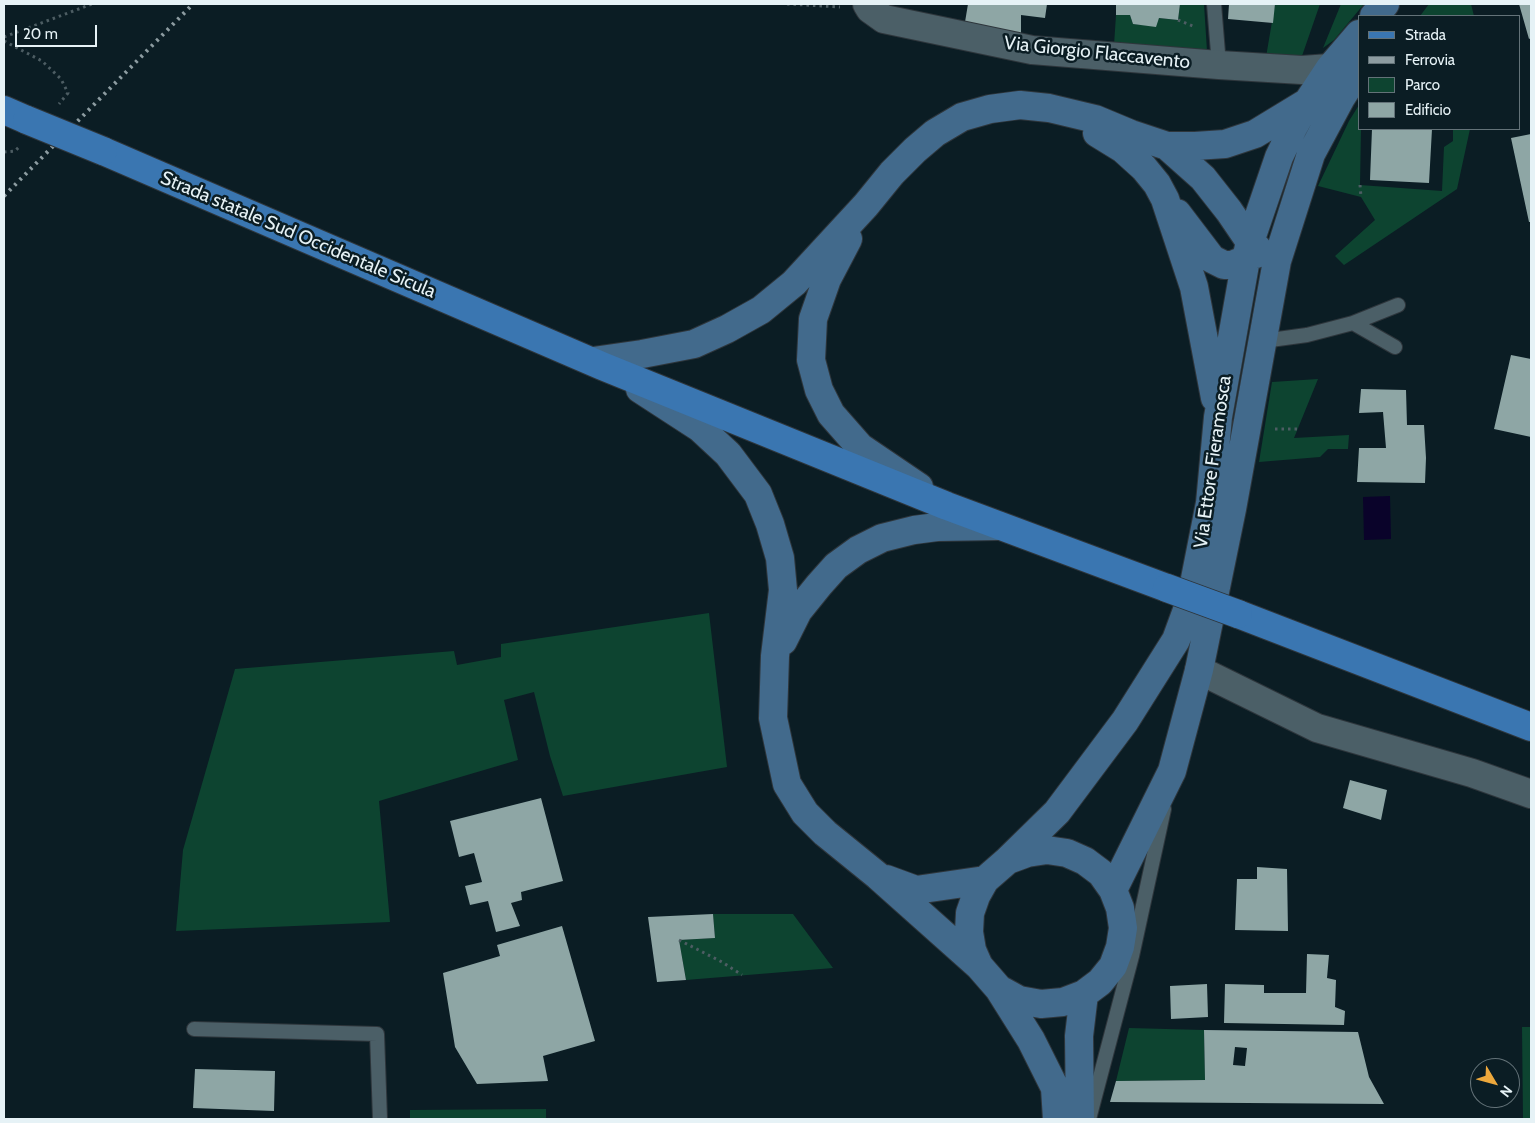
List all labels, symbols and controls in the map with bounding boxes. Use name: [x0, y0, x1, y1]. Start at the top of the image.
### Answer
scale bar: [18, 15, 100, 47]
legend: [1358, 15, 1520, 130]
text: 20 m: [23, 25, 58, 43]
text: Strada: [1405, 26, 1446, 44]
street label: Via Giorgio Flaccavento: [1003, 32, 1191, 74]
text: Ferrovia: [1405, 51, 1455, 69]
text: Parco: [1405, 76, 1440, 94]
text: Edificio: [1405, 101, 1451, 119]
street label: Strada statale Sud Occidentale Sicula: [157, 167, 439, 303]
street label: Via Ettore Fieramosca: [1190, 374, 1236, 550]
north arrow: [1470, 1058, 1520, 1108]
text: N: [1496, 1082, 1516, 1101]

